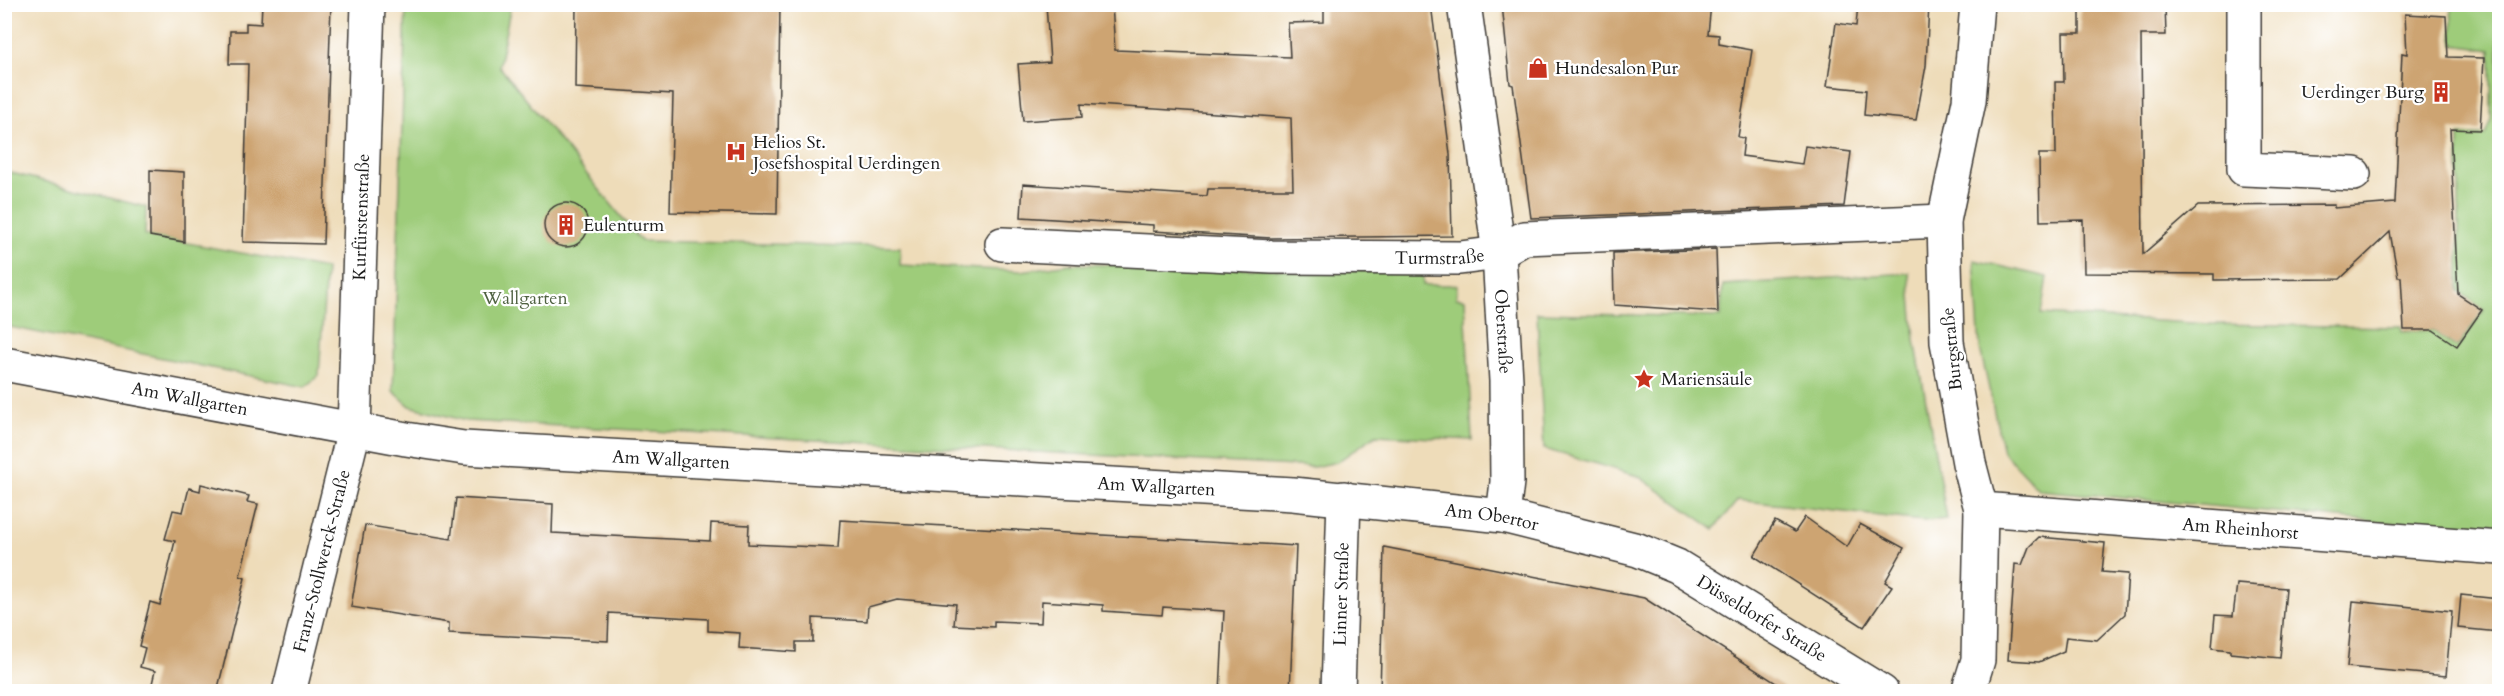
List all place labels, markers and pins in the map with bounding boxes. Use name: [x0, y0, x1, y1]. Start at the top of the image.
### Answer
shop icon: Hundesalon Pur: [1526, 56, 1550, 80]
place label: Hundesalon Pur: [1555, 56, 1679, 81]
place label: Uerdinger Burg: [2301, 80, 2425, 105]
building icon: Uerdinger Burg: [2429, 80, 2453, 104]
place label: Helios St. Josefshospital Uerdingen: [750, 130, 941, 176]
hospital icon: Helios St. Josefshospital Uerdingen: [724, 140, 748, 164]
building icon: Eulenturm: [554, 213, 578, 237]
place label: Eulenturm: [583, 213, 665, 238]
place icon: Mariensäule: [1632, 367, 1656, 391]
place label: Mariensäule: [1661, 367, 1752, 392]

